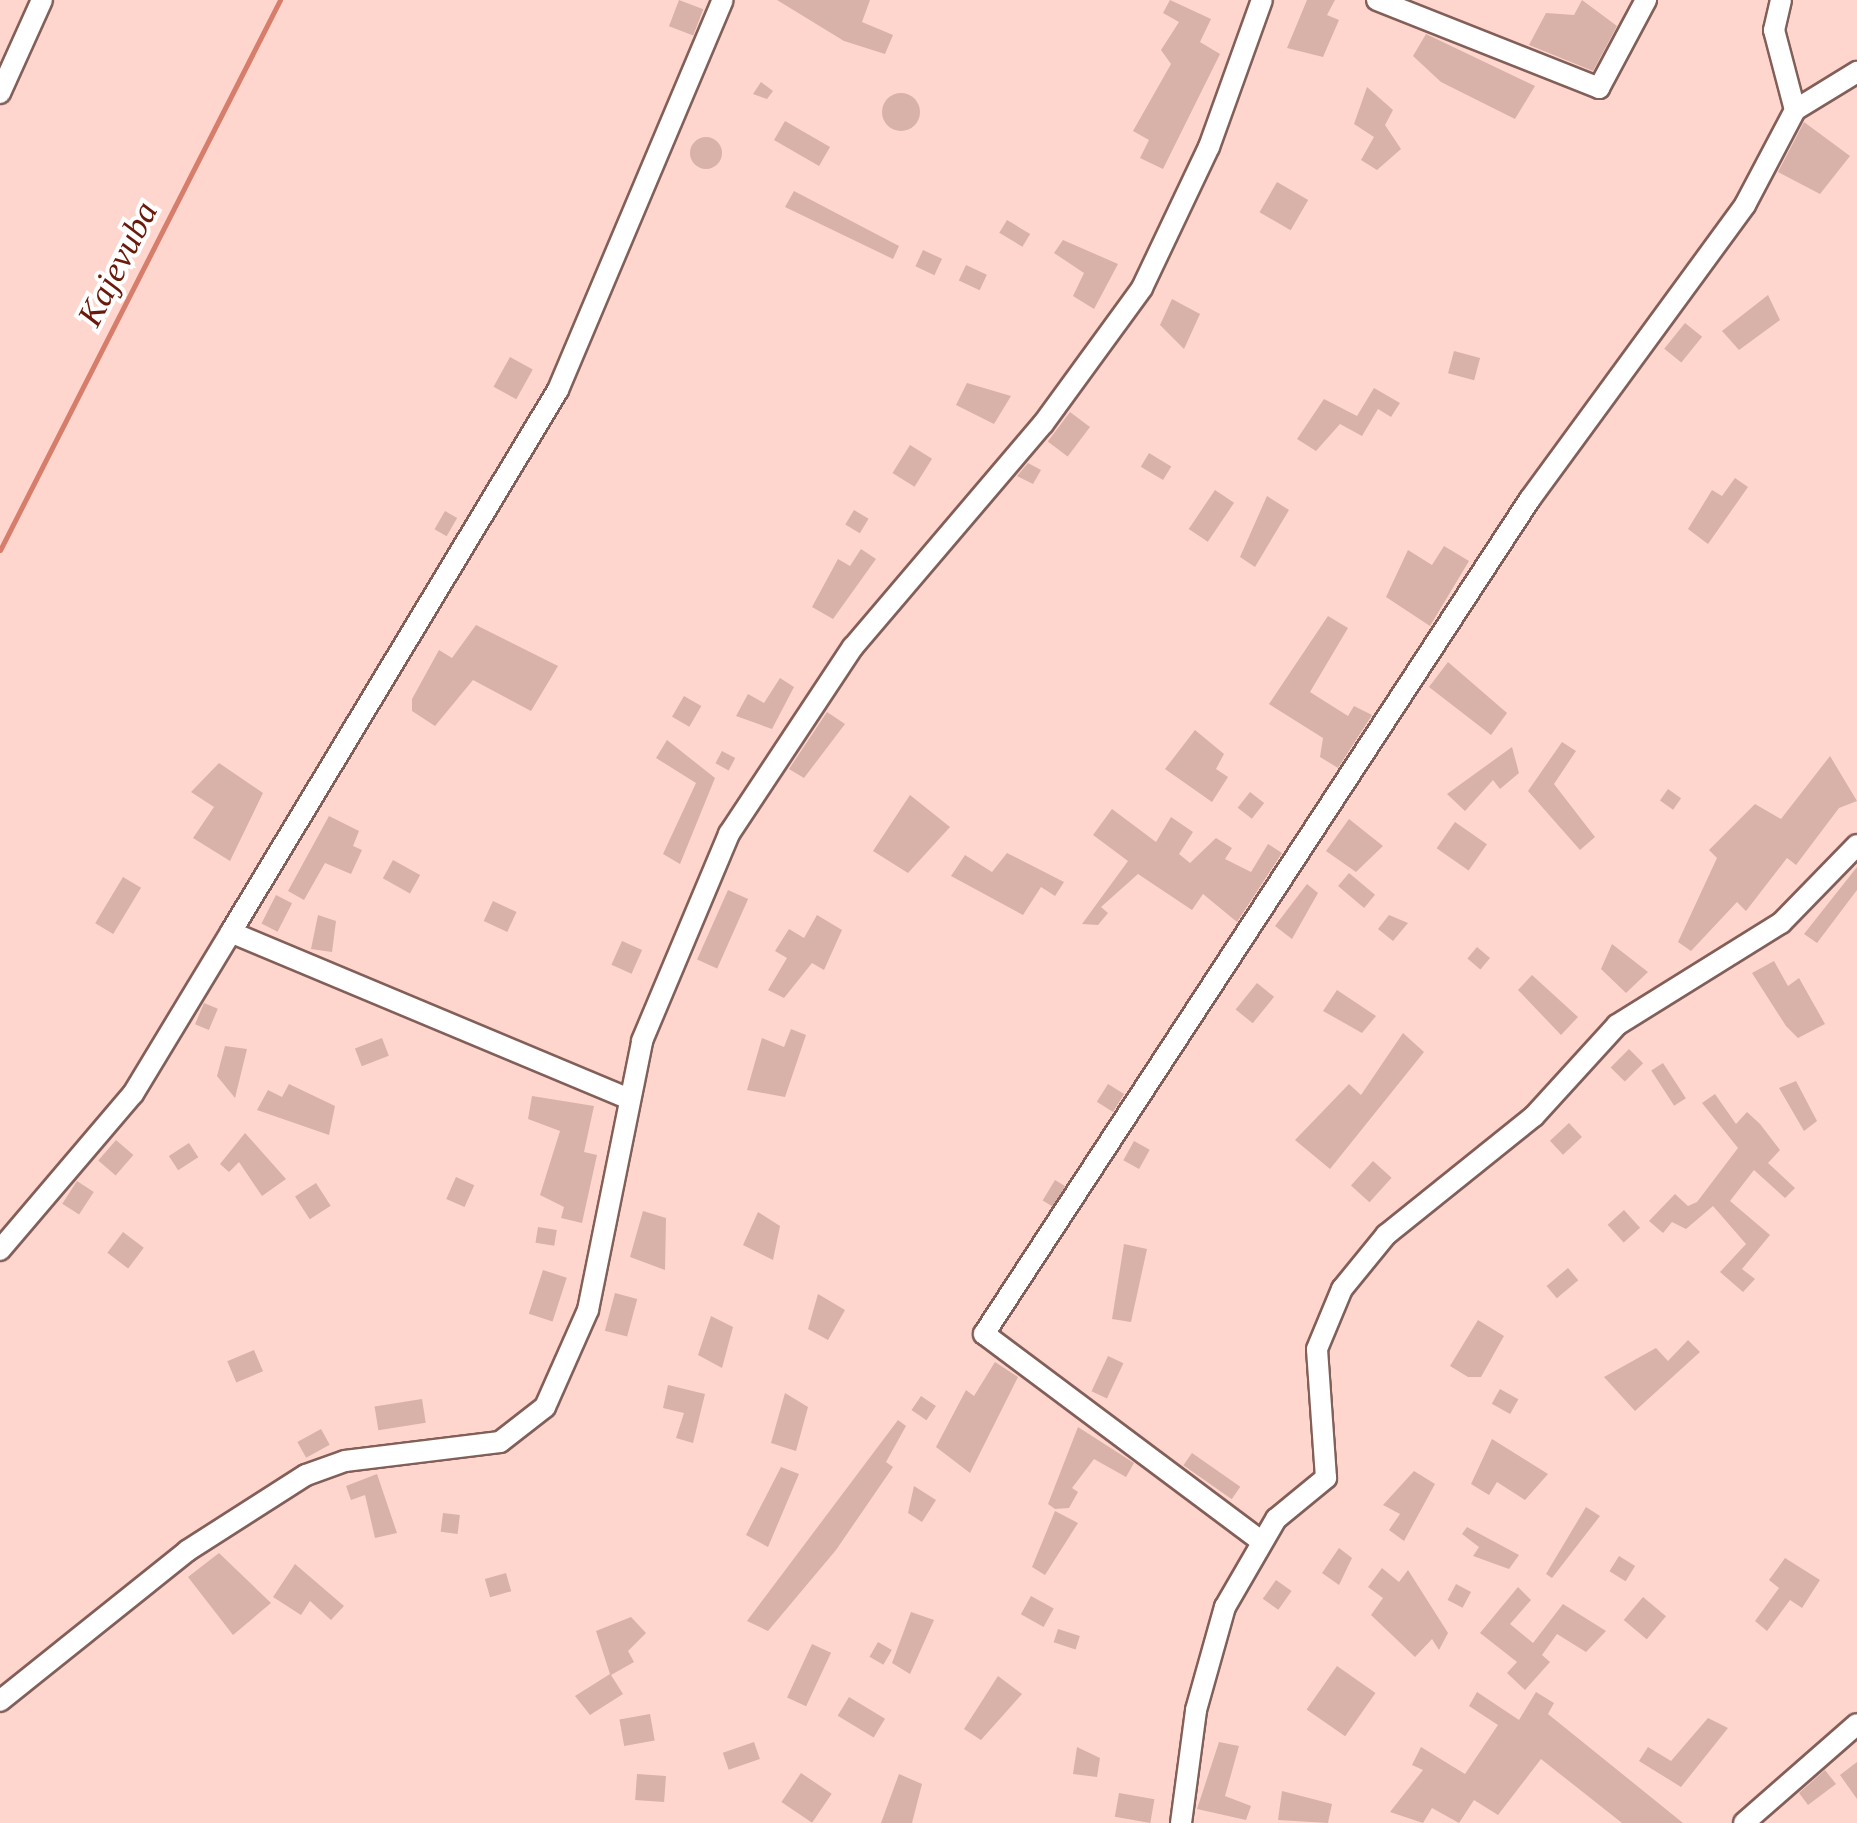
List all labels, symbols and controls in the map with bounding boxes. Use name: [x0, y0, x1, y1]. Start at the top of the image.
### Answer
water label: Kajevuba: [69, 195, 167, 333]

